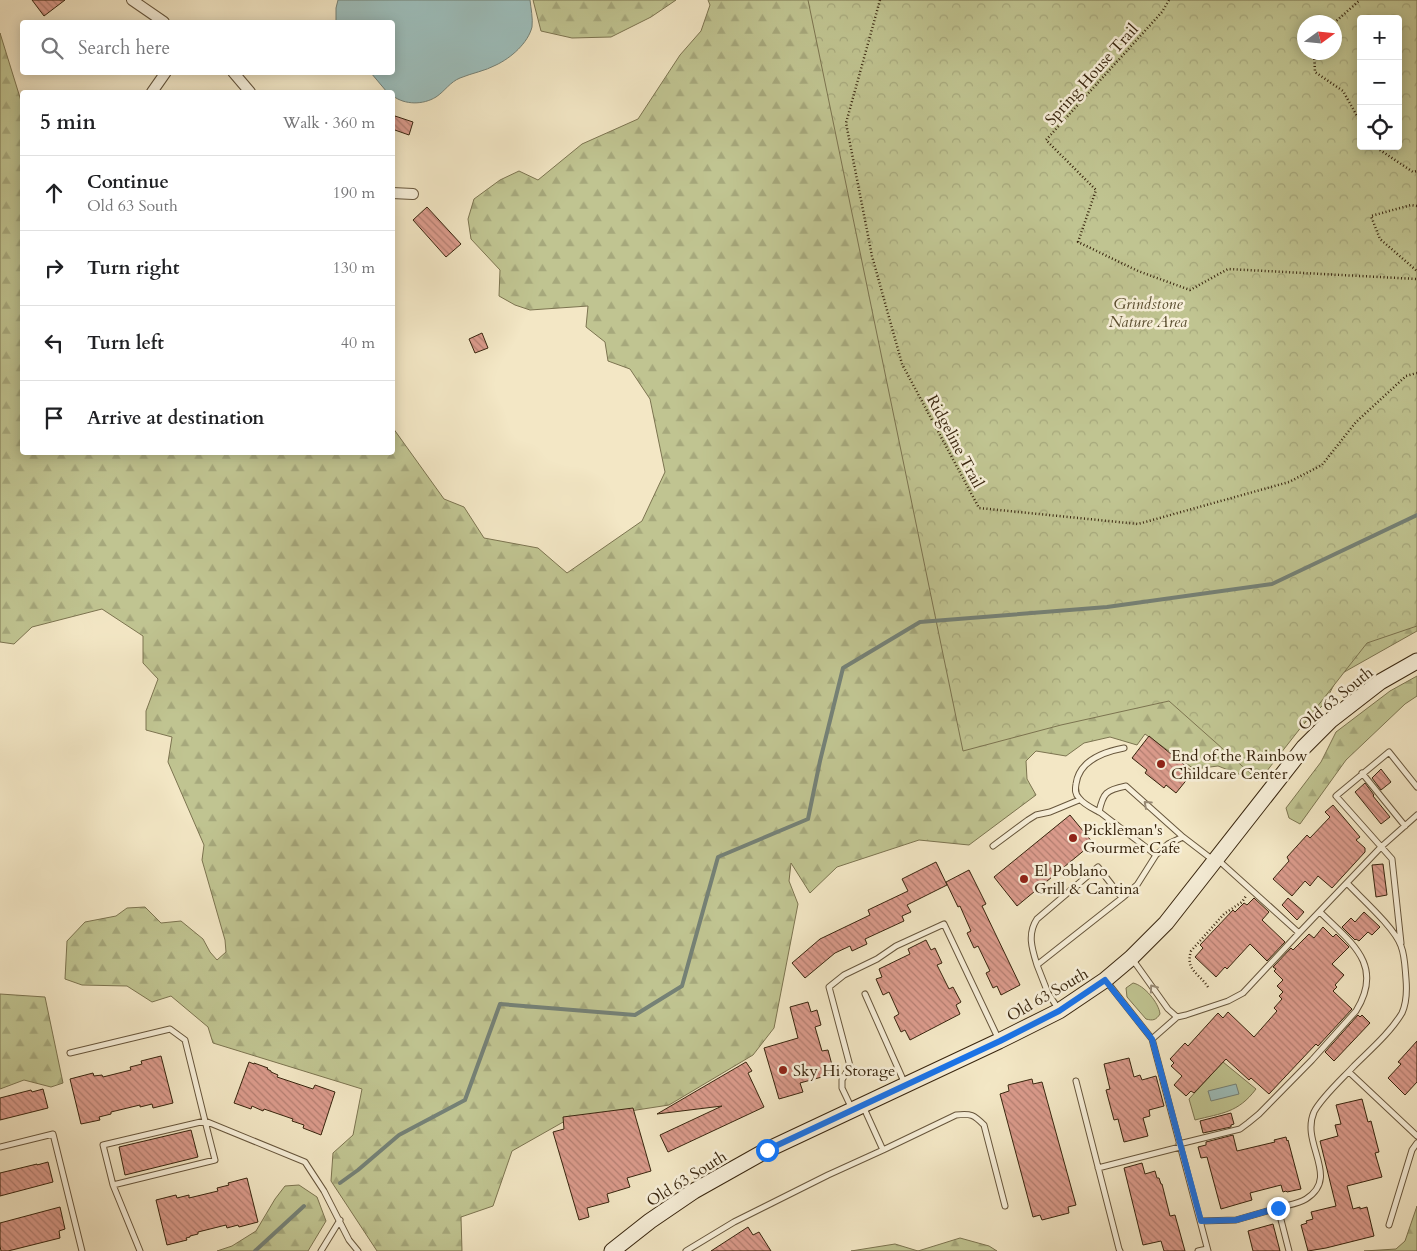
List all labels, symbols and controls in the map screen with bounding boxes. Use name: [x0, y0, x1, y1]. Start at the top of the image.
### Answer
north arrow: [1297, 15, 1342, 60]
map controls: [1357, 15, 1402, 150]
button: +: [1357, 15, 1402, 60]
street label: Spring House Trail: [1040, 19, 1143, 130]
search box: [20, 20, 395, 75]
icon: search: [38, 34, 66, 62]
text: Search here: [78, 35, 170, 61]
button: −: [1357, 60, 1402, 105]
button: locate: [1357, 105, 1402, 150]
text: 5 min: [40, 108, 96, 137]
text: Walk · 360 m: [283, 112, 375, 134]
text: Continue: [87, 169, 169, 195]
icon: ahead: [40, 179, 68, 207]
text: 190 m: [333, 182, 375, 204]
text: Old 63 South: [87, 195, 178, 217]
icon: right: [40, 254, 68, 282]
text: Turn right: [87, 255, 179, 281]
text: 130 m: [333, 257, 375, 279]
park label: Grindstone Nature Area: [1109, 293, 1187, 333]
icon: left: [40, 329, 68, 357]
text: Turn left: [87, 330, 164, 356]
text: 40 m: [341, 332, 375, 354]
street label: Ridgeline Trail: [921, 391, 989, 492]
icon: arrive: [40, 404, 68, 432]
text: Arrive at destination: [87, 405, 264, 431]
street label: Old 63 South: [1293, 662, 1378, 736]
place label: End of the Rainbow Childcare Center: [1171, 745, 1308, 785]
marker: End of the Rainbow Childcare Center: [1155, 758, 1167, 770]
one-way arrow: [1143, 801, 1152, 810]
place label: Pickleman's Gourmet Cafe: [1083, 819, 1180, 859]
marker: Pickleman's Gourmet Cafe: [1067, 832, 1079, 844]
place label: El Poblano Grill & Cantina: [1034, 860, 1140, 900]
marker: El Poblano Grill & Cantina: [1018, 873, 1030, 885]
street label: Old 63 South: [1003, 963, 1092, 1027]
one-way arrow: [1150, 984, 1159, 994]
place label: Sky Hi Storage: [793, 1060, 895, 1082]
marker: Sky Hi Storage: [777, 1064, 789, 1076]
route start: [756, 1139, 779, 1162]
street label: Old 63 South: [642, 1145, 731, 1212]
route end: [1267, 1197, 1290, 1220]

